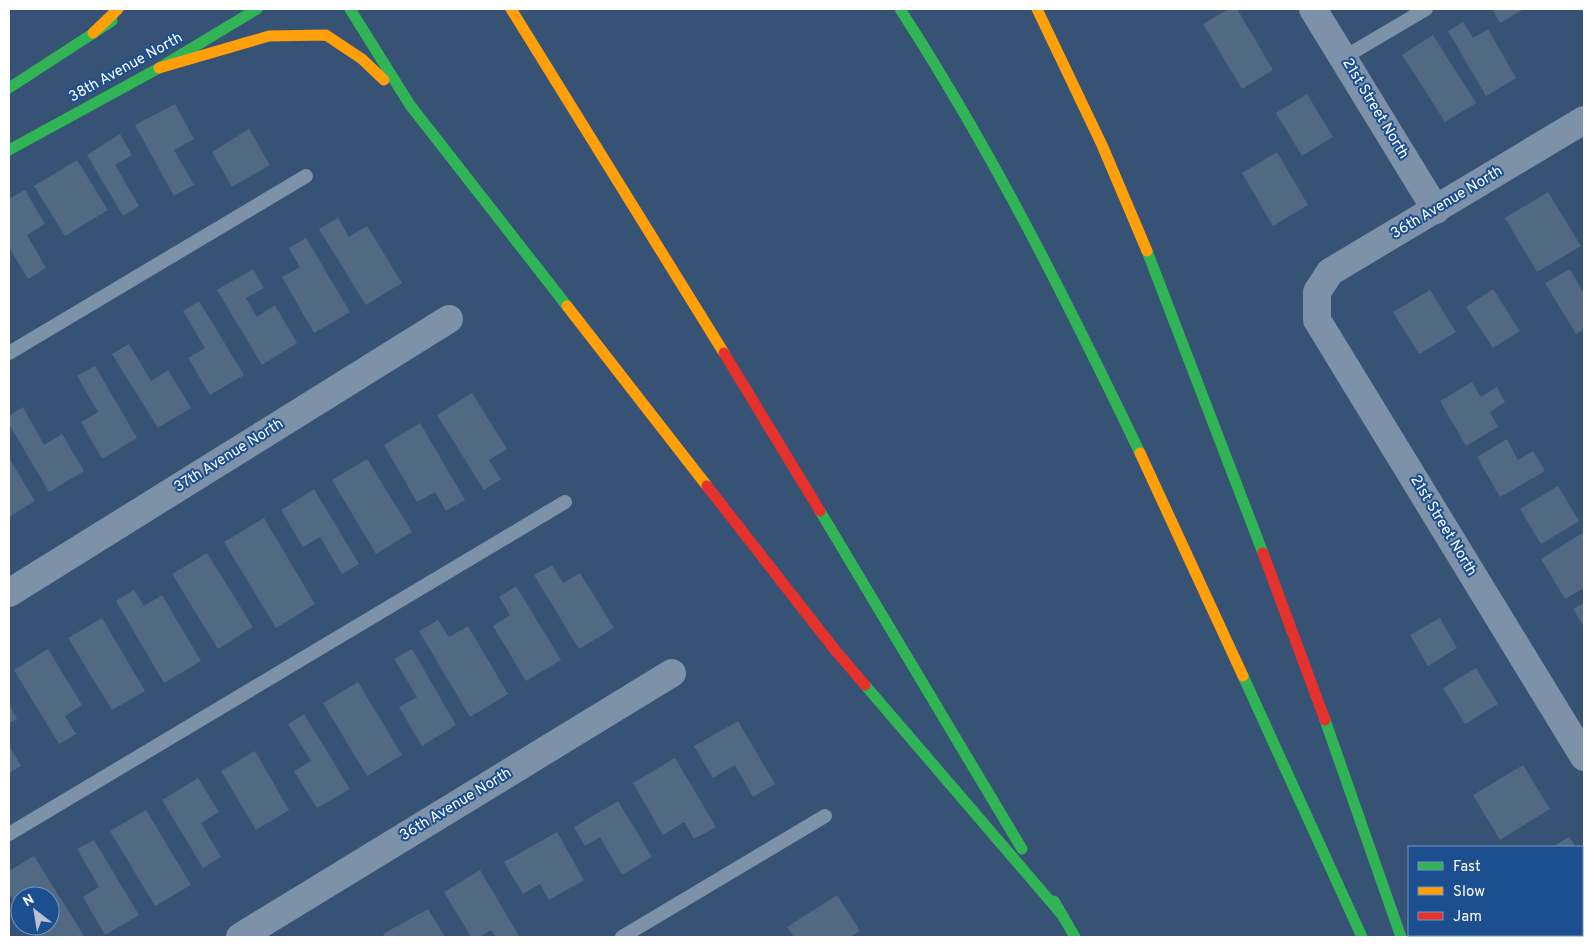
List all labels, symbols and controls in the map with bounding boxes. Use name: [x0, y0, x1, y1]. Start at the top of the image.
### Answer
street label: 38th Avenue North: [66, 29, 186, 107]
street label: 21st Street North: [1337, 55, 1413, 163]
street label: 36th Avenue North: [1388, 162, 1506, 244]
street label: 37th Avenue North: [171, 415, 287, 497]
street label: 21st Street North: [1405, 472, 1481, 580]
street label: 36th Avenue North: [397, 764, 515, 846]
legend: [1408, 846, 1583, 936]
text: Fast: [1453, 858, 1481, 877]
text: Slow: [1453, 883, 1485, 902]
north arrow: [10, 886, 60, 936]
text: N: [20, 891, 38, 911]
text: Jam: [1453, 908, 1482, 927]

